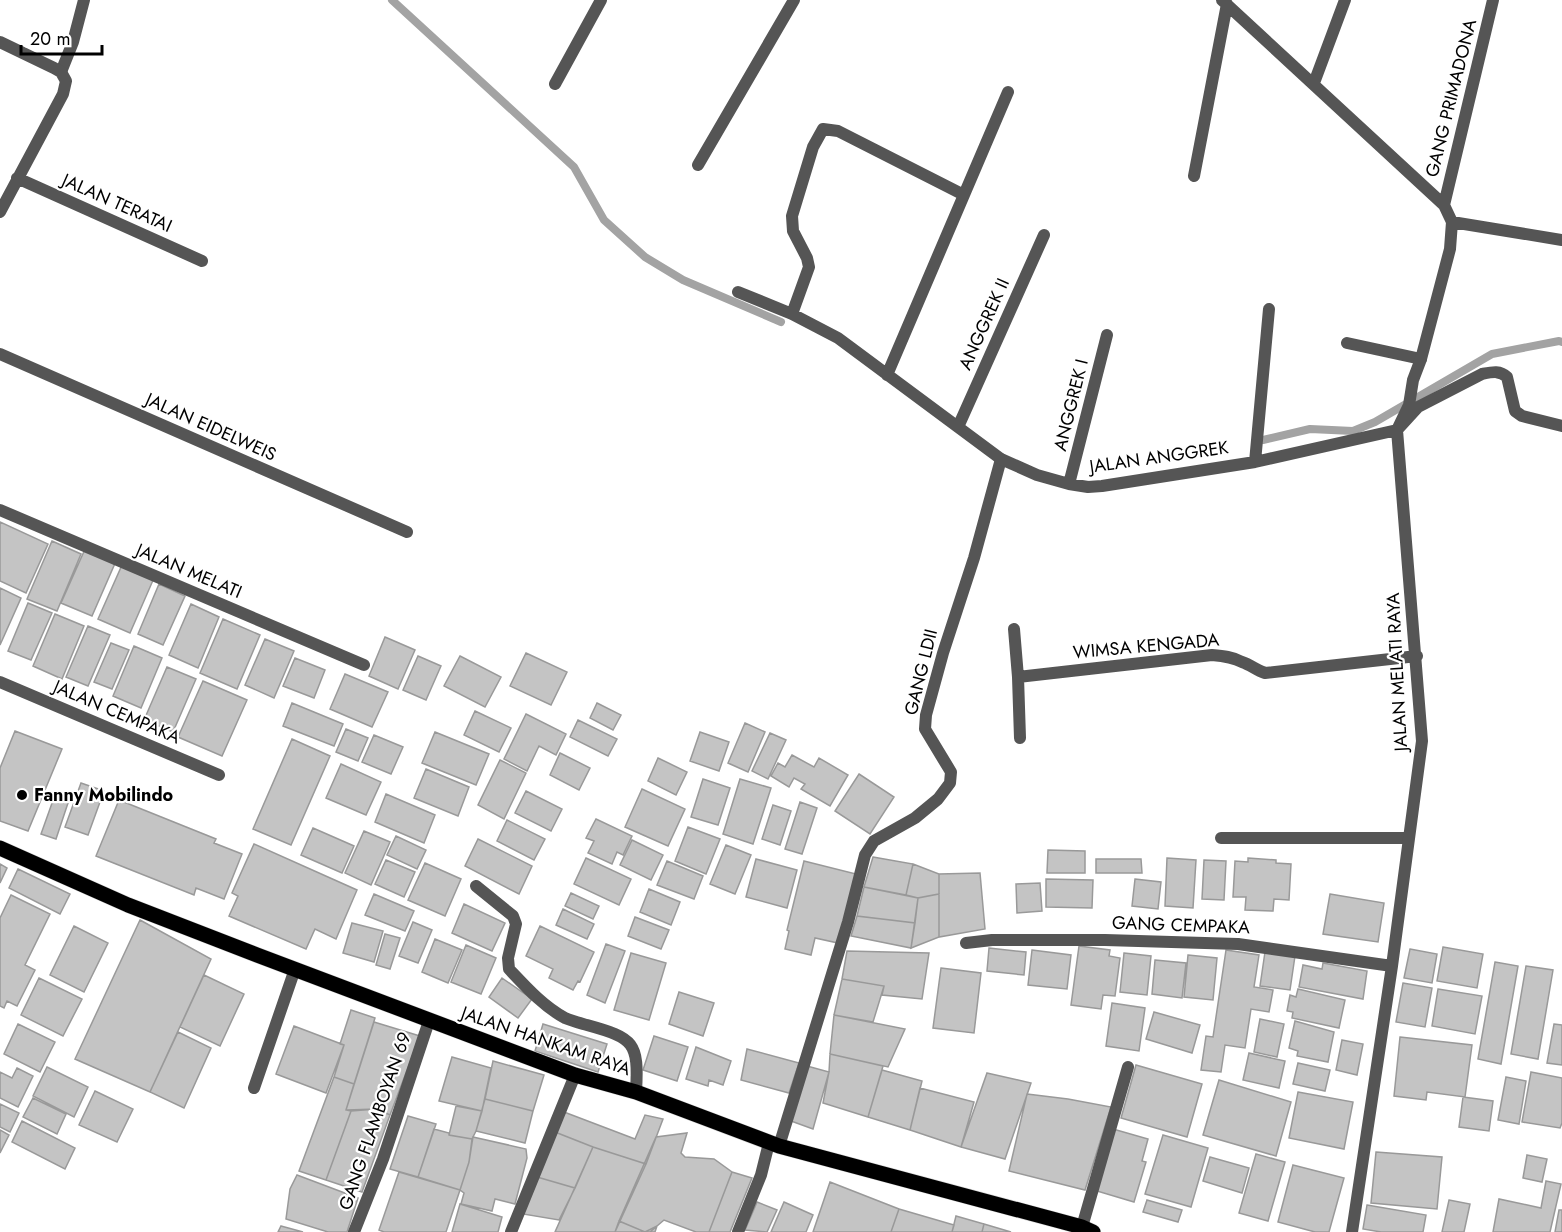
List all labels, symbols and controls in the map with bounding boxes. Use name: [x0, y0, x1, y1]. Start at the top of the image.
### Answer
street label: GANG PRIMADONA: [1419, 16, 1483, 180]
scale bar: [21, 18, 102, 56]
text: 20 m: [30, 26, 70, 52]
street label: JALAN TERATAI: [56, 166, 176, 239]
street label: ANGGREK II: [952, 274, 1016, 374]
street label: ANGGREK I: [1047, 356, 1095, 454]
street label: JALAN EIDELWEIS: [140, 386, 281, 468]
street label: JALAN ANGGREK: [1086, 434, 1231, 480]
street label: JALAN MELATI: [130, 536, 246, 605]
street label: JALAN MELATI RAYA: [1380, 592, 1414, 754]
street label: GANG LDII: [898, 626, 944, 718]
street label: WIMSA KENGADA: [1072, 627, 1220, 665]
street label: JALAN CEMPAKA: [48, 673, 185, 750]
place label: Fanny Mobilindo: [34, 782, 174, 808]
marker: Fanny Mobilindo: [15, 788, 29, 802]
street label: GANG CEMPAKA: [1112, 910, 1250, 940]
street label: JALAN HANKAM RAYA: [456, 999, 634, 1082]
street label: GANG FLAMBOYAN 69: [332, 1029, 418, 1213]

